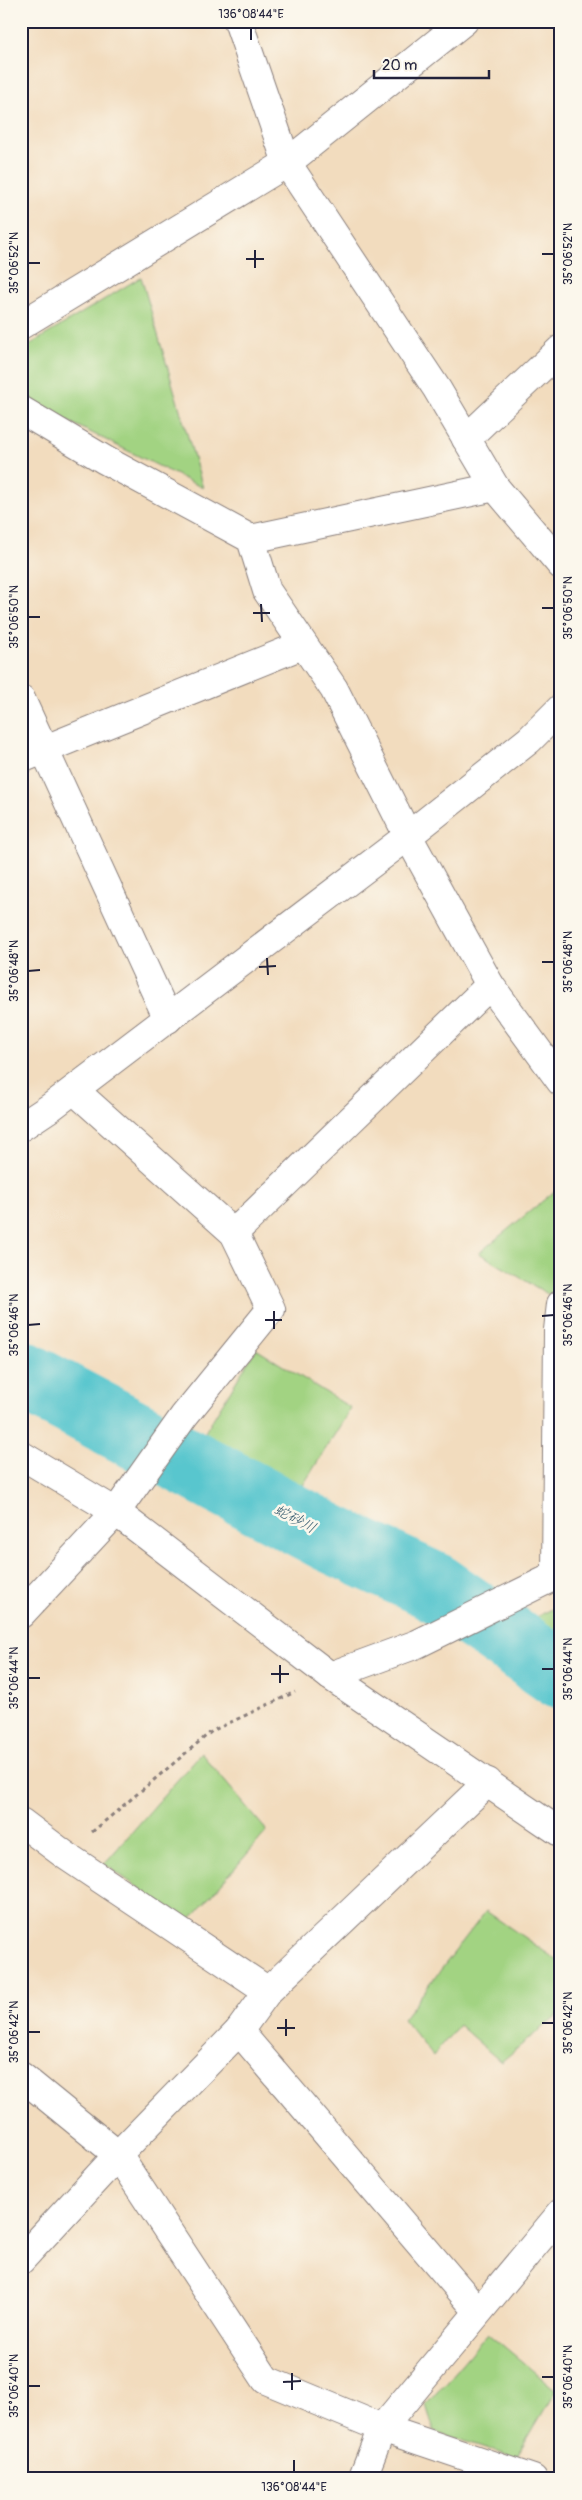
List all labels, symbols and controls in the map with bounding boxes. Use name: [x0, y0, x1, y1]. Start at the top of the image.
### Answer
text: 136°08'44"E: [218, 7, 284, 22]
scale bar: [374, 48, 490, 80]
text: 20 m: [382, 56, 417, 75]
text: 35°06'52"N: [561, 223, 576, 285]
text: 35°06'52"N: [7, 232, 22, 294]
text: 35°06'50"N: [561, 576, 576, 640]
text: 35°06'50"N: [7, 585, 22, 649]
text: 35°06'48"N: [561, 931, 576, 993]
text: 35°06'48"N: [7, 940, 22, 1002]
text: 35°06'46"N: [561, 1284, 576, 1346]
text: 35°06'46"N: [7, 1294, 22, 1356]
water label: 蛇砂川: [271, 1500, 319, 1538]
text: 35°06'44"N: [561, 1638, 576, 1700]
text: 35°06'44"N: [7, 1647, 22, 1709]
text: 35°06'42"N: [561, 1992, 576, 2054]
text: 35°06'42"N: [7, 2001, 22, 2063]
text: 35°06'40"N: [561, 2345, 576, 2409]
text: 35°06'40"N: [7, 2354, 22, 2418]
text: 136°08'44"E: [261, 2480, 327, 2495]

